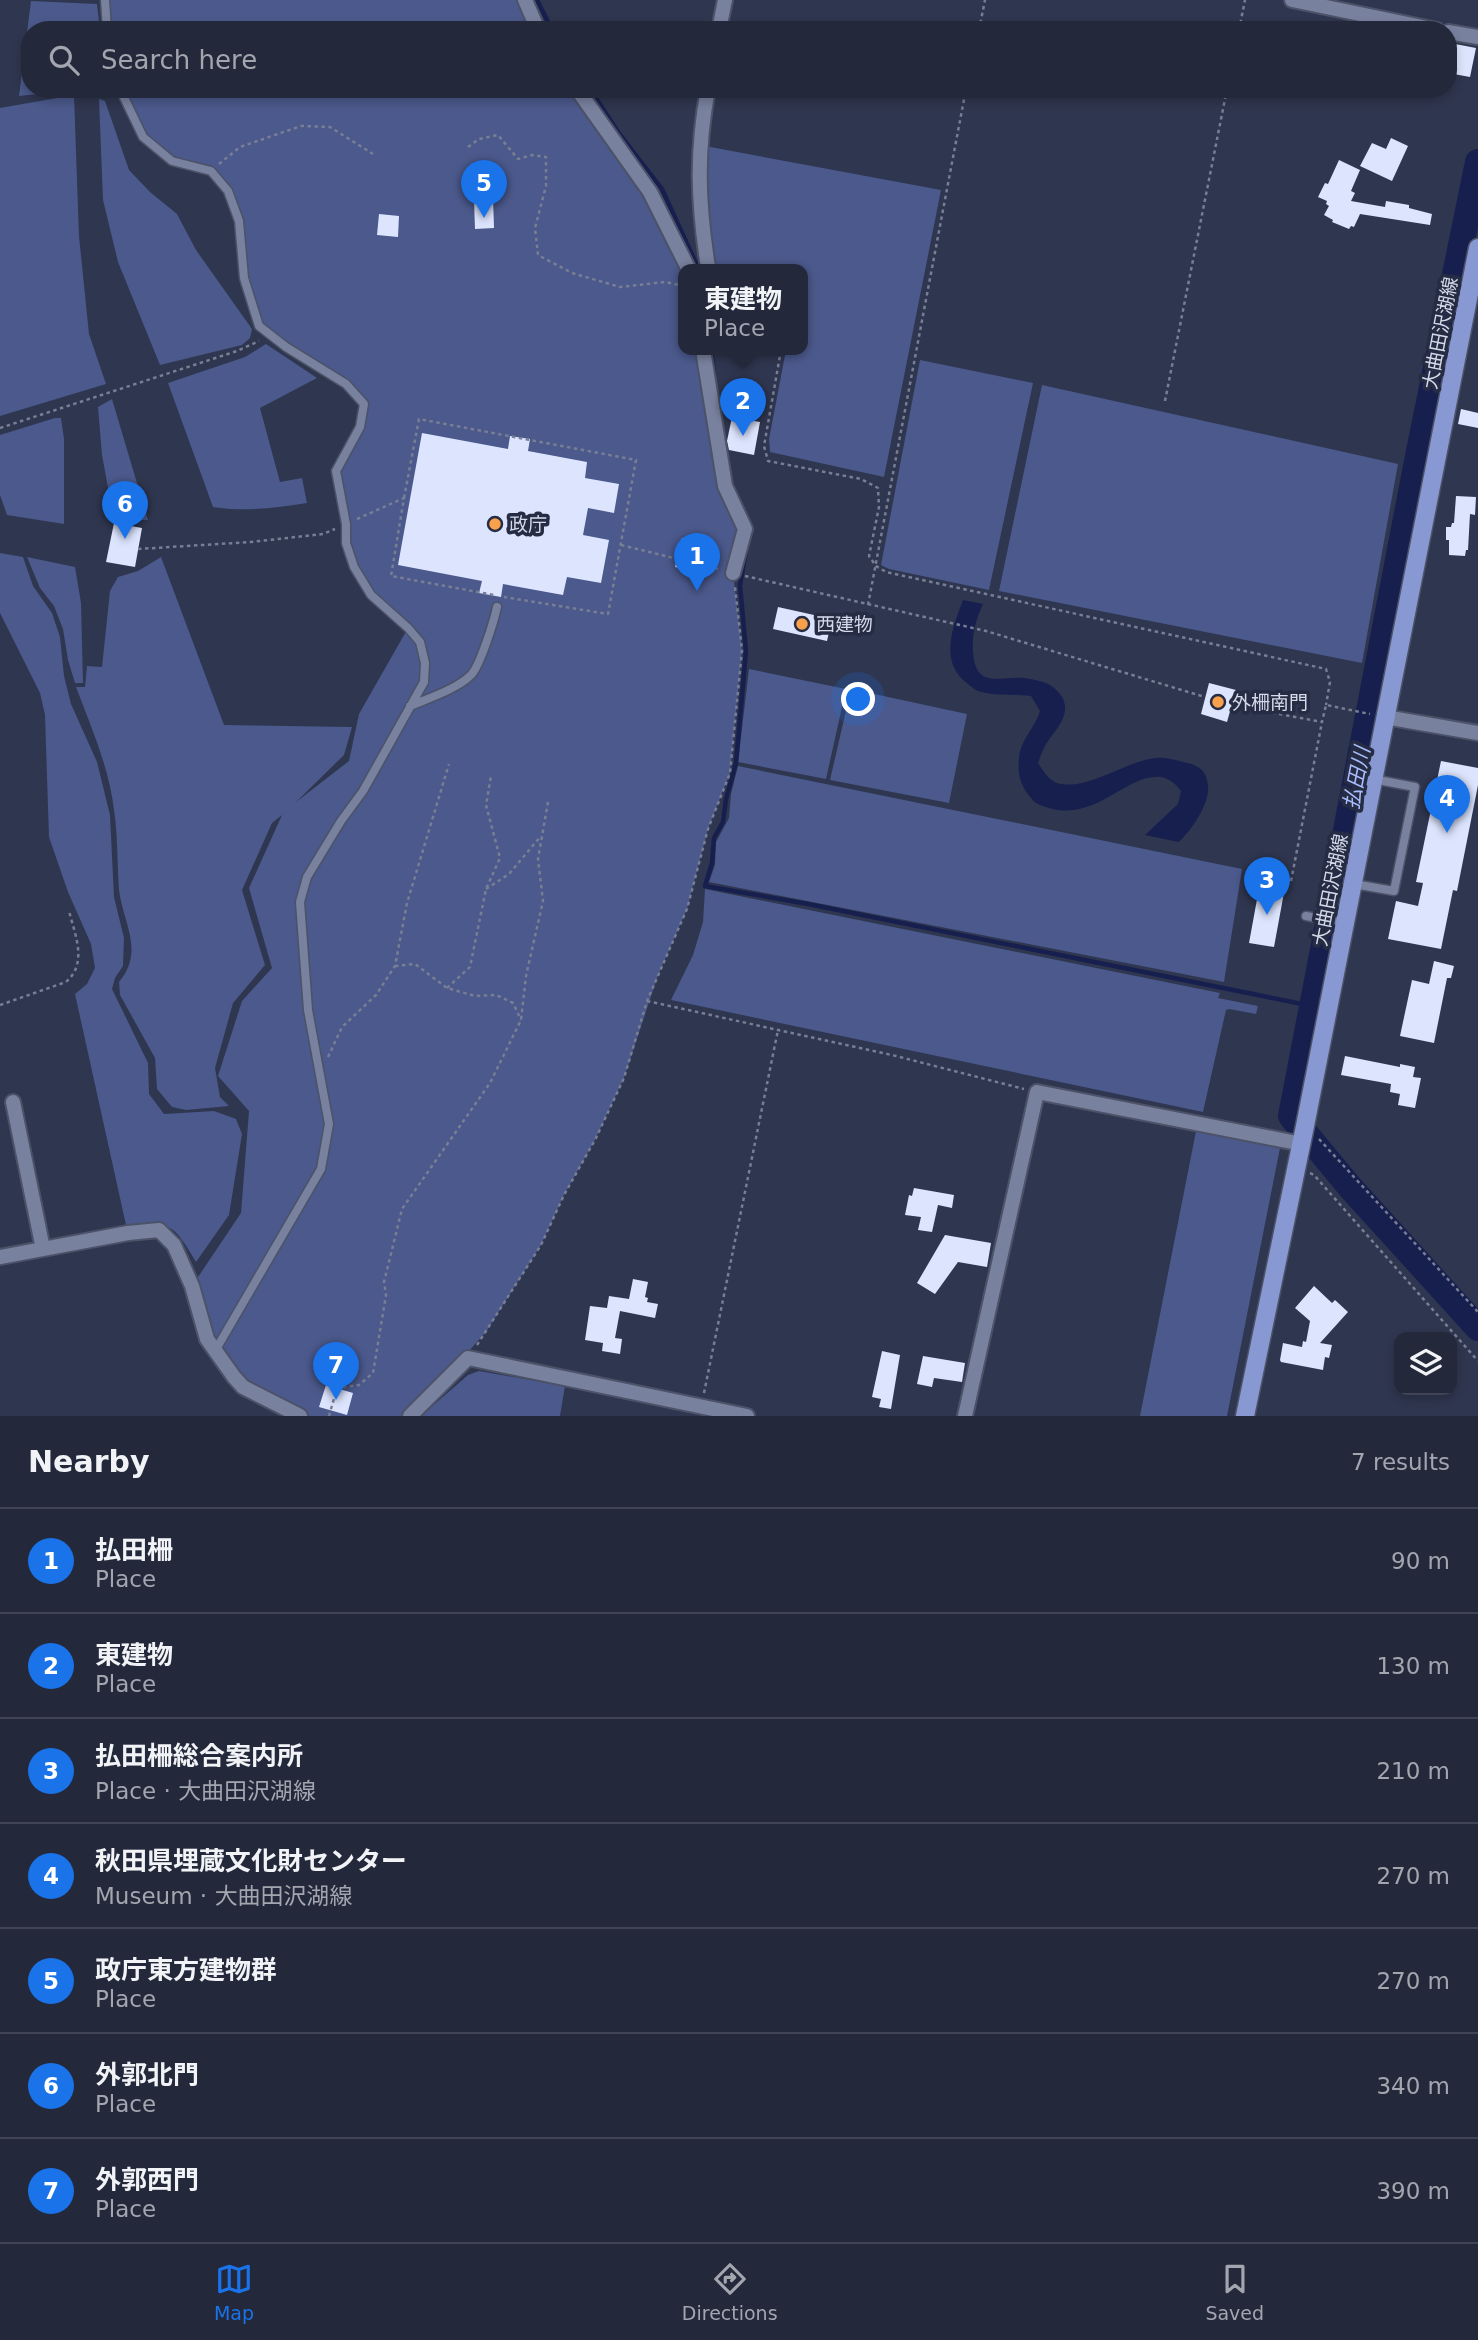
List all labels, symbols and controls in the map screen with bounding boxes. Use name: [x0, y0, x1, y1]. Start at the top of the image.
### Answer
search box: [21, 21, 1457, 98]
icon: search: [45, 41, 83, 79]
text: Search here: [101, 45, 257, 75]
pin: 5: [461, 160, 507, 218]
popup: [678, 264, 808, 355]
street label: 大曲田沢湖線: [1418, 275, 1462, 391]
text: 東建物: [704, 284, 782, 314]
text: Place: [704, 315, 765, 341]
pin: 2: [720, 378, 766, 436]
pin: 6: [102, 481, 148, 539]
place label: 政庁: [509, 513, 547, 535]
marker: 政庁: [487, 516, 503, 532]
pin: 1: [674, 533, 720, 591]
place label: 西建物: [816, 613, 873, 635]
marker: 西建物: [794, 616, 810, 632]
your location: [841, 682, 875, 716]
place label: 外柵南門: [1232, 691, 1308, 713]
marker: 外柵南門: [1210, 694, 1226, 710]
water label: 払田川: [1339, 743, 1375, 811]
pin: 4: [1424, 775, 1470, 833]
street label: 大曲田沢湖線: [1308, 832, 1352, 948]
pin: 3: [1244, 857, 1290, 915]
map controls: [1394, 1332, 1457, 1395]
button: layers: [1394, 1332, 1457, 1395]
pin: 7: [313, 1342, 359, 1400]
text: Nearby: [28, 1444, 150, 1479]
text: 7 results: [1351, 1449, 1450, 1475]
text: 払田柵: [95, 1535, 173, 1565]
text: 1: [43, 1548, 59, 1574]
text: 90 m: [1391, 1548, 1450, 1574]
text: Place: [95, 1566, 156, 1592]
text: 東建物: [95, 1640, 173, 1670]
text: 2: [43, 1653, 59, 1679]
text: 130 m: [1376, 1653, 1450, 1679]
text: Place: [95, 1671, 156, 1697]
text: 払田柵総合案内所: [95, 1741, 303, 1771]
text: 3: [43, 1758, 59, 1784]
text: 210 m: [1376, 1758, 1450, 1784]
text: Place · 大曲田沢湖線: [95, 1778, 316, 1804]
text: 秋田県埋蔵文化財センター: [95, 1846, 407, 1876]
text: 4: [43, 1863, 59, 1889]
text: 270 m: [1376, 1863, 1450, 1889]
text: Museum · 大曲田沢湖線: [95, 1883, 352, 1909]
text: 政庁東方建物群: [95, 1955, 277, 1985]
text: 5: [43, 1968, 59, 1994]
text: 270 m: [1376, 1968, 1450, 1994]
text: Place: [95, 1986, 156, 2012]
text: 外郭北門: [95, 2060, 199, 2090]
text: 6: [43, 2073, 59, 2099]
text: 340 m: [1376, 2073, 1450, 2099]
text: Place: [95, 2091, 156, 2117]
text: 外郭西門: [95, 2165, 199, 2195]
text: 7: [43, 2178, 59, 2204]
text: 390 m: [1376, 2178, 1450, 2204]
text: Place: [95, 2196, 156, 2222]
tab: Map: [214, 2260, 254, 2324]
tab: Directions: [682, 2260, 778, 2324]
tab: Saved: [1205, 2260, 1264, 2324]

